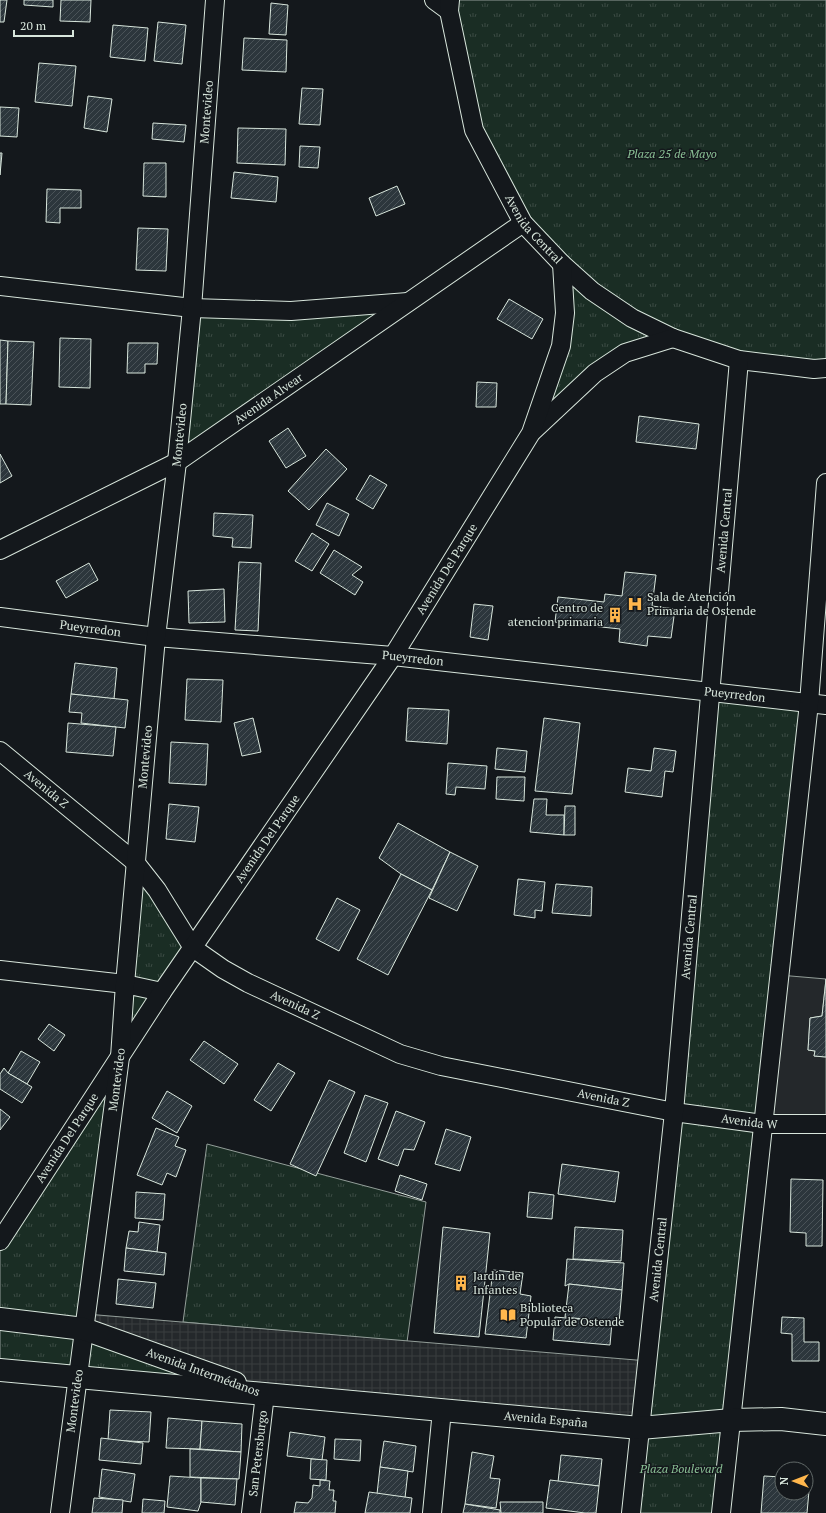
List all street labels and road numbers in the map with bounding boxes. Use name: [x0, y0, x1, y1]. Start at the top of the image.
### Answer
street label: Montevideo: [196, 79, 216, 144]
street label: Avenida Central: [502, 192, 566, 267]
street label: Avenida Alvear: [231, 369, 306, 427]
street label: Montevideo: [169, 402, 190, 467]
street label: Avenida Central: [713, 487, 735, 573]
street label: Avenida Del Parque: [413, 521, 480, 617]
street label: Pueyrredon: [59, 617, 122, 639]
street label: Pueyrredon: [382, 647, 444, 669]
street label: Pueyrredon: [703, 683, 766, 705]
street label: Montevideo: [134, 724, 155, 789]
street label: Avenida Z: [21, 766, 72, 811]
street label: Avenida Del Parque: [231, 791, 303, 886]
street label: Avenida Central: [677, 894, 700, 980]
street label: Avenida Z: [268, 987, 323, 1023]
street label: Montevideo: [105, 1047, 128, 1112]
street label: Avenida Z: [576, 1085, 631, 1110]
street label: Avenida Del Parque: [32, 1090, 101, 1185]
street label: Avenida W: [720, 1110, 779, 1131]
street label: Avenida Central: [646, 1216, 670, 1302]
street label: Avenida Intermédanos: [144, 1344, 262, 1399]
street label: Montevideo: [63, 1368, 86, 1433]
street label: Avenida España: [503, 1408, 588, 1430]
street label: San Petersburgo: [245, 1409, 270, 1497]

